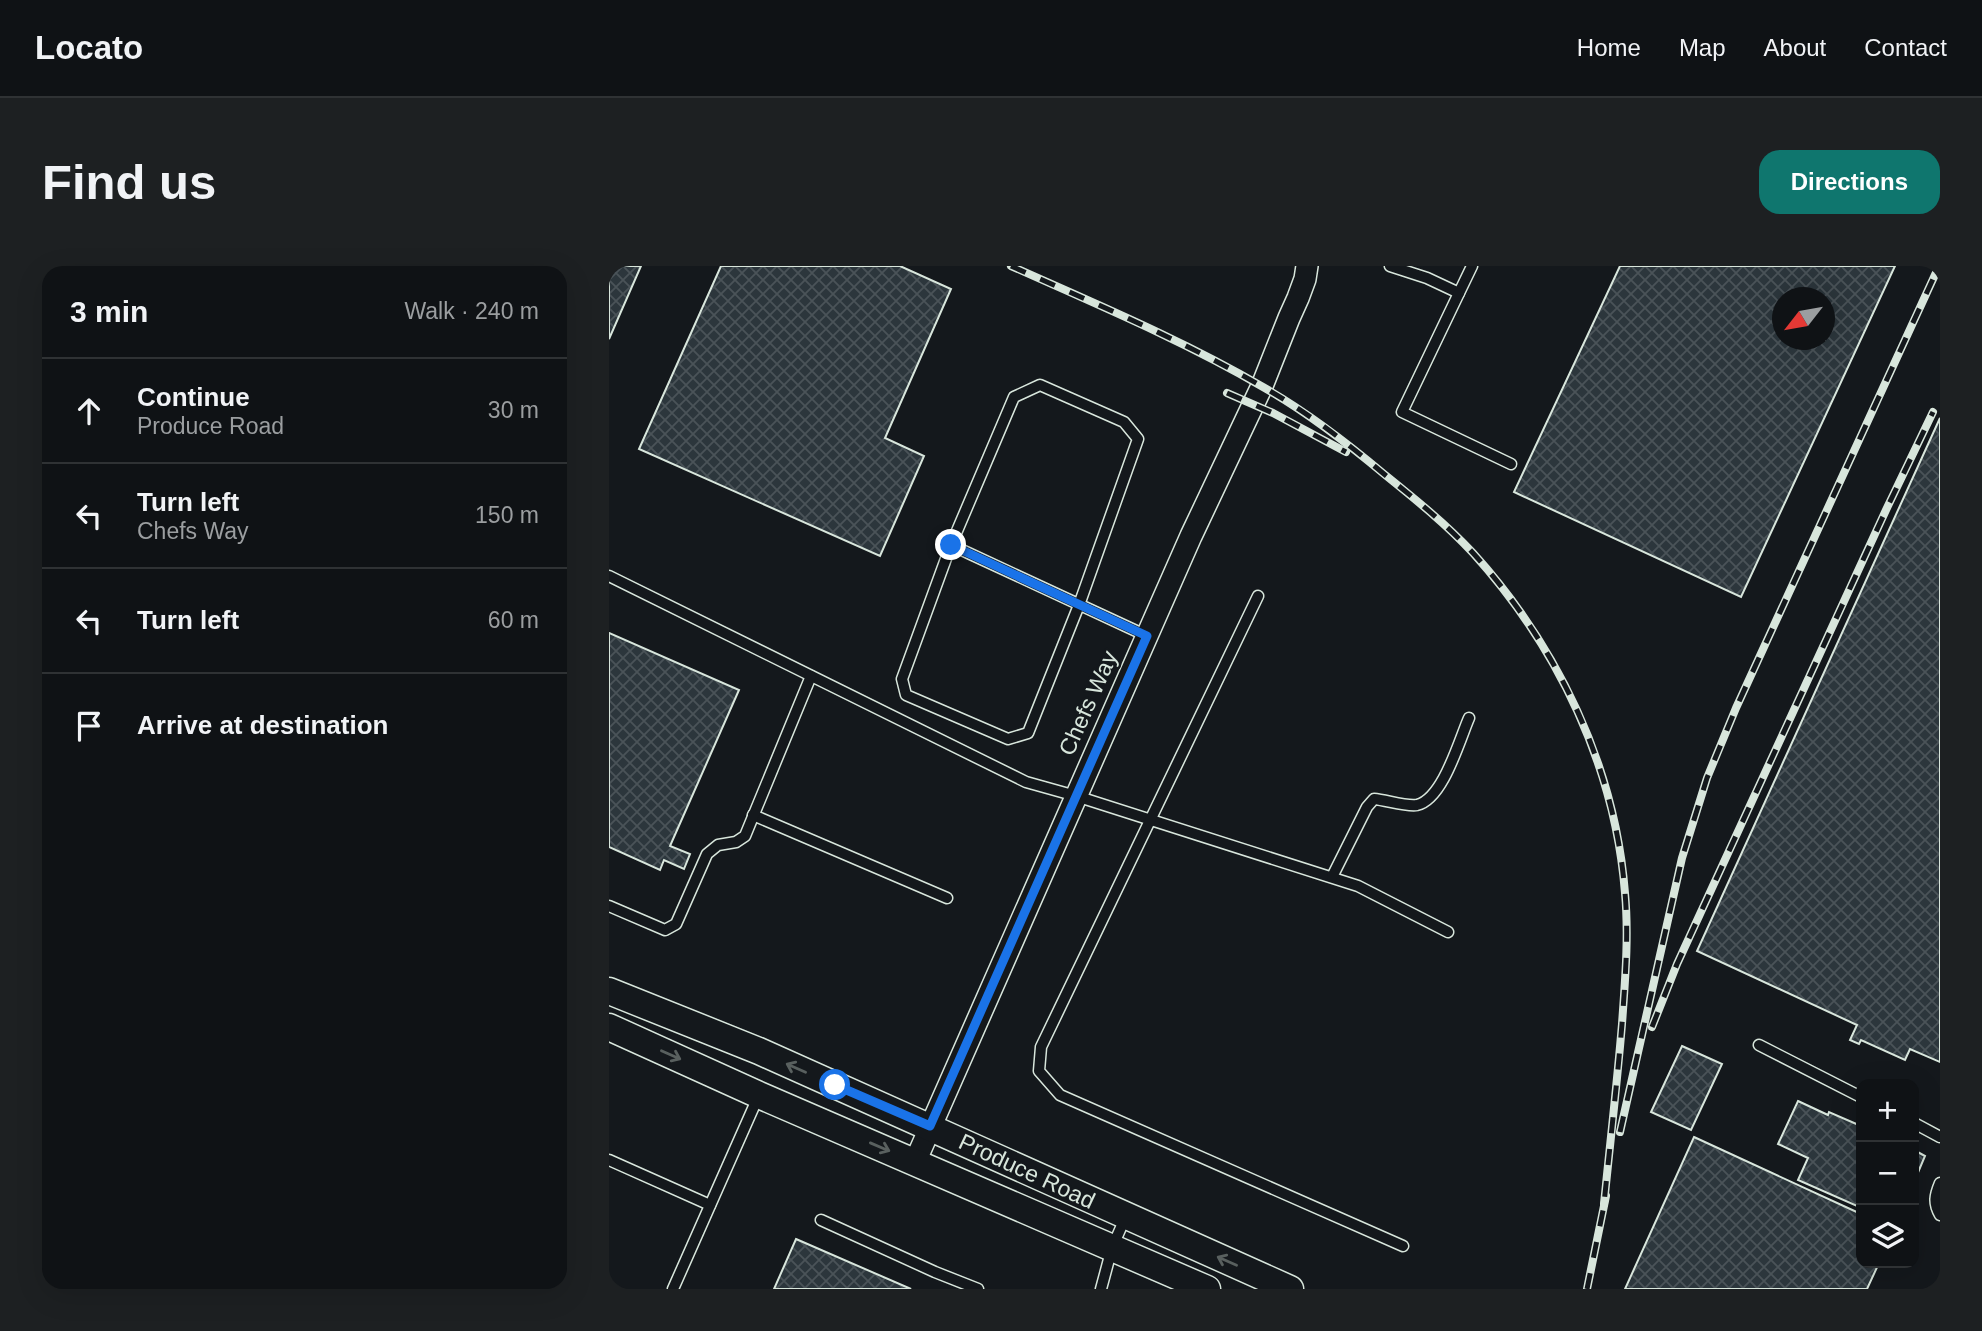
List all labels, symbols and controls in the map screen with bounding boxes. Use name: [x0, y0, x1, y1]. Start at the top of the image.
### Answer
text: Locato: [35, 29, 143, 66]
text: Home: [1577, 34, 1641, 61]
text: Map: [1679, 34, 1726, 61]
text: About: [1764, 34, 1826, 61]
text: Contact: [1864, 34, 1947, 61]
button: Directions: [1759, 150, 1940, 214]
text: Find us: [42, 155, 216, 209]
north arrow: [1772, 287, 1835, 350]
text: 3 min: [70, 295, 148, 328]
text: Walk · 240 m: [404, 298, 539, 324]
text: Continue: [137, 382, 250, 412]
icon: ahead: [70, 392, 108, 430]
text: 30 m: [488, 397, 539, 423]
text: Produce Road: [137, 413, 284, 439]
text: Turn left: [137, 487, 239, 517]
icon: left: [70, 497, 108, 535]
text: 150 m: [475, 502, 539, 528]
text: Chefs Way: [137, 518, 249, 544]
route end: [935, 529, 966, 560]
icon: left: [70, 602, 108, 640]
text: Turn left: [137, 605, 239, 635]
text: 60 m: [488, 607, 539, 633]
street label: Chefs Way: [1053, 646, 1123, 759]
icon: arrive: [70, 707, 108, 745]
text: Arrive at destination: [137, 710, 388, 740]
one-way arrow: [660, 1049, 681, 1062]
one-way arrow: [786, 1061, 807, 1074]
route start: [819, 1069, 850, 1100]
map controls: [1856, 1079, 1919, 1268]
button: +: [1856, 1079, 1919, 1142]
street label: Produce Road: [955, 1128, 1099, 1214]
one-way arrow: [868, 1141, 890, 1154]
button: −: [1856, 1142, 1919, 1205]
button: layers: [1856, 1205, 1919, 1268]
one-way arrow: [1217, 1254, 1238, 1267]

